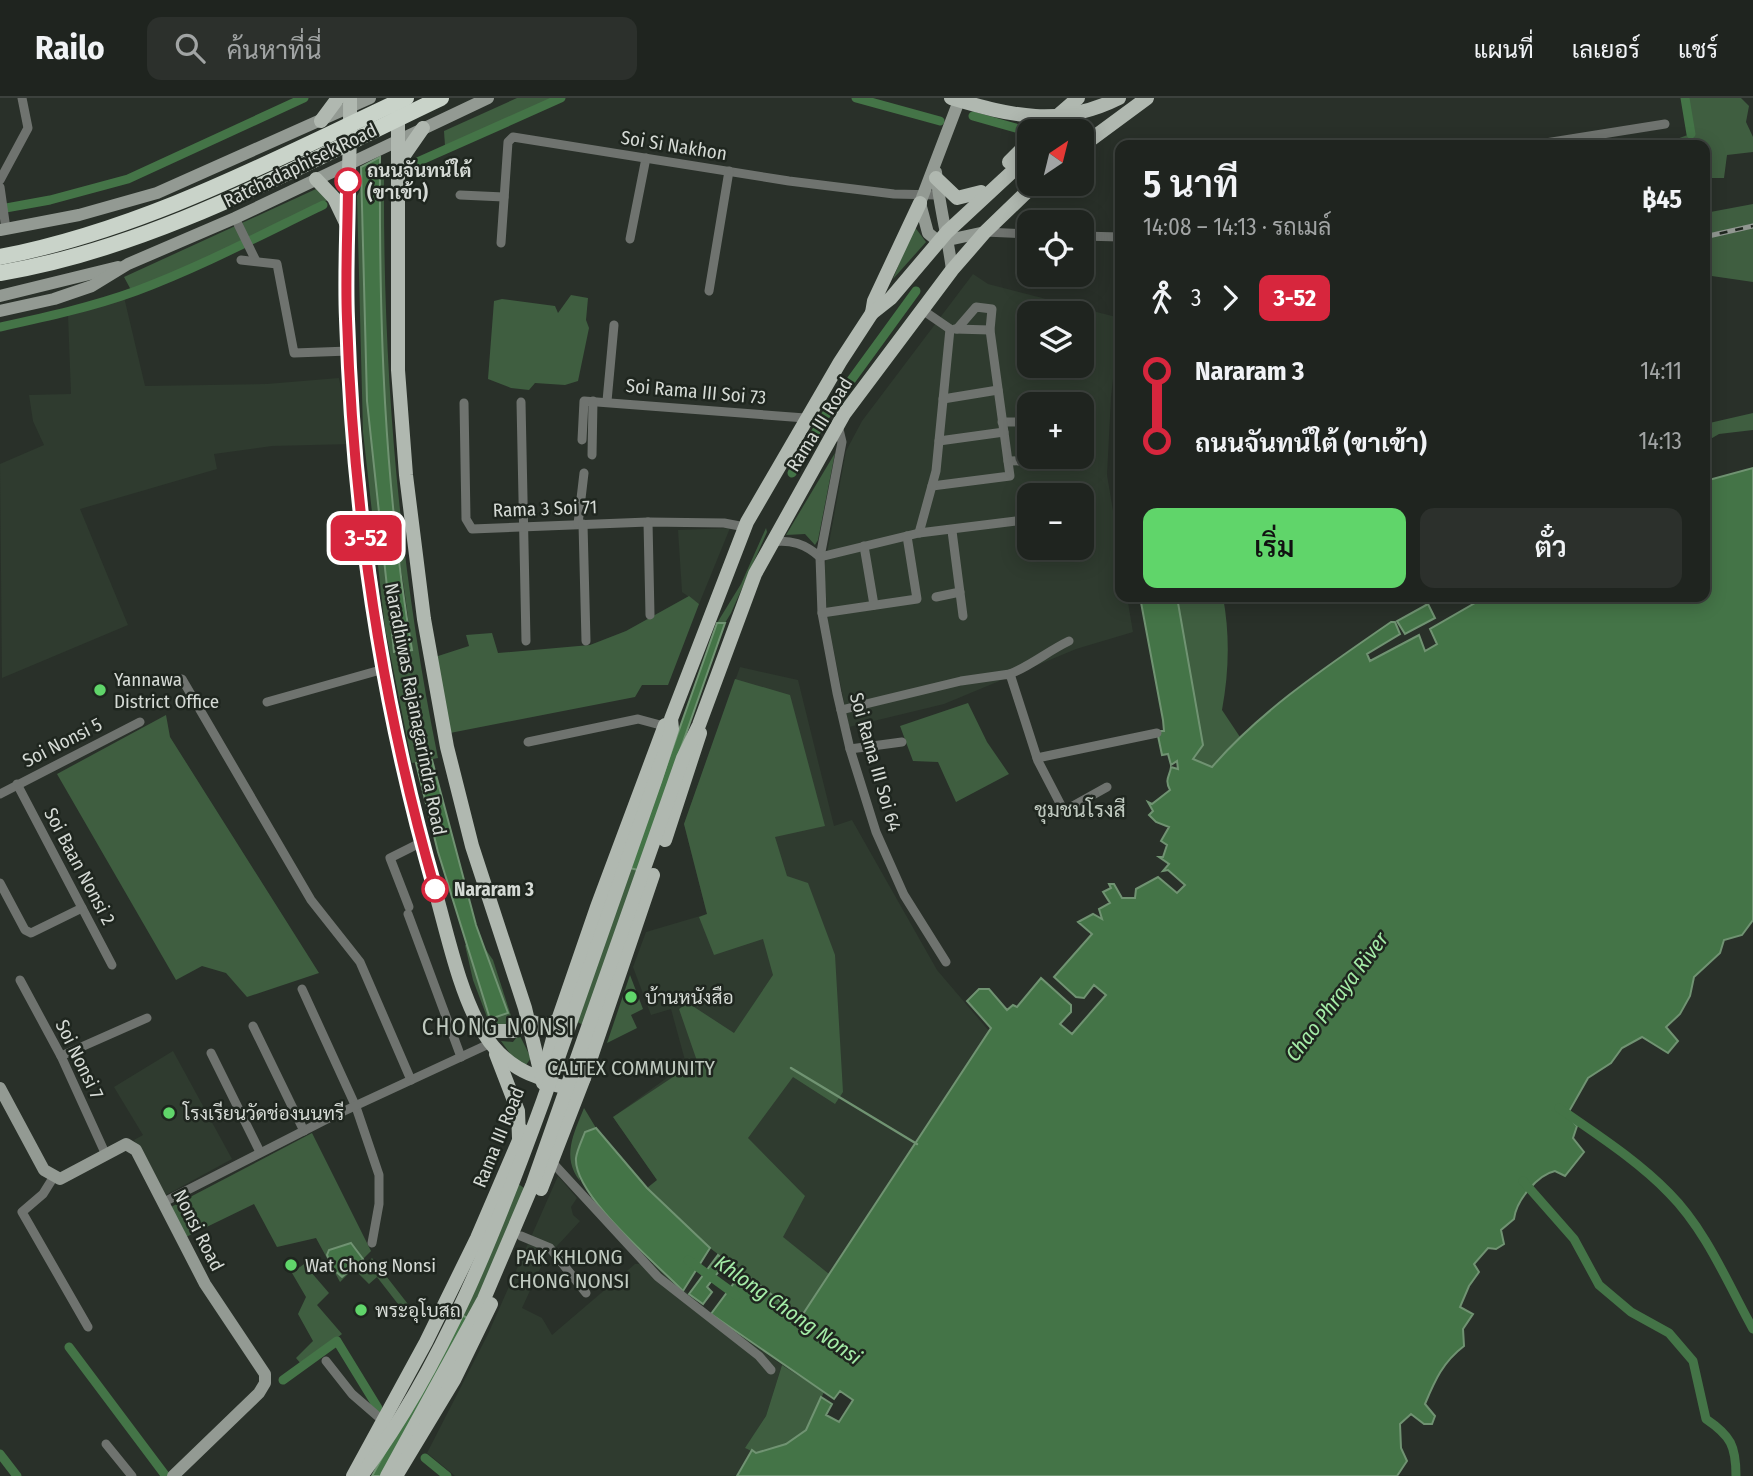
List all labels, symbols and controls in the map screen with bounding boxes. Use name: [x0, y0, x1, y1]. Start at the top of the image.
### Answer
search box: [147, 17, 637, 80]
text: Railo: [35, 28, 105, 68]
icon: search: [171, 29, 209, 67]
text: ค้นหาที่นี่: [227, 35, 322, 66]
text: แผนที่: [1474, 36, 1534, 64]
text: เลเยอร์: [1572, 36, 1640, 64]
text: แชร์: [1678, 36, 1718, 64]
street label: Ratchadaphisek Road: [220, 118, 381, 212]
north arrow: [1017, 119, 1094, 196]
map controls: [1017, 119, 1094, 560]
street label: Soi Si Nakhon: [619, 126, 729, 165]
place label: ถนนจันทน์ใต้ (ขาเข้า): [367, 158, 472, 204]
text: 5 นาที: [1143, 161, 1239, 207]
marker: ถนนจันทน์ใต้ (ขาเข้า): [335, 168, 361, 194]
text: ฿45: [1642, 184, 1682, 215]
button: locate: [1017, 210, 1094, 287]
text: 14:08 – 14:13 · รถเมล์: [1143, 213, 1331, 241]
icon: walk: [1143, 279, 1181, 317]
icon: forward: [1211, 279, 1249, 317]
text: 3: [1191, 284, 1201, 312]
text: 3-52: [1273, 284, 1316, 312]
button: layers: [1017, 301, 1094, 378]
text: Nararam 3: [1195, 356, 1304, 387]
text: 14:11: [1640, 357, 1682, 385]
street label: Rama III Road: [781, 373, 857, 476]
street label: Soi Rama III Soi 73: [625, 374, 767, 409]
button: +: [1017, 392, 1094, 469]
text: 14:13: [1639, 427, 1682, 455]
text: ถนนจันทน์ใต้ (ขาเข้า): [1195, 428, 1427, 459]
button: −: [1017, 483, 1094, 560]
street label: Rama 3 Soi 71: [492, 495, 598, 522]
button: เริ่ม: [1143, 508, 1406, 588]
button: ตั๋ว: [1420, 508, 1682, 588]
line badge: 3-52: [317, 515, 415, 561]
text: 3-52: [345, 524, 387, 552]
street label: Naradhiwas Rajanagarindra Road: [380, 581, 451, 837]
place label: Yannawa District Office: [114, 668, 219, 713]
marker: Yannawa District Office: [92, 682, 108, 698]
street label: Soi Rama III Soi 64: [845, 690, 906, 834]
street label: Soi Nonsi 5: [19, 713, 106, 772]
district label: ชุมชนโรงสี: [1034, 797, 1126, 824]
street label: Soi Baan Nonsi 2: [39, 804, 120, 929]
marker: Nararam 3: [422, 876, 448, 902]
place label: Nararam 3: [454, 878, 534, 901]
water label: Chao Phraya River: [1280, 927, 1394, 1067]
place label: บ้านหนังสือ: [645, 986, 734, 1009]
marker: บ้านหนังสือ: [623, 989, 639, 1005]
district label: CHONG NONSI: [422, 1013, 576, 1041]
street label: Soi Nonsi 7: [51, 1016, 109, 1103]
district label: CALTEX COMMUNITY: [547, 1055, 716, 1081]
street label: Rama III Road: [468, 1083, 529, 1191]
place label: โรงเรียนวัดช่องนนทรี: [182, 1101, 344, 1125]
marker: โรงเรียนวัดช่องนนทรี: [161, 1105, 177, 1121]
street label: Nonsi Road: [168, 1186, 229, 1275]
district label: PAK KHLONG CHONG NONSI: [509, 1244, 629, 1294]
water label: Khlong Chong Nonsi: [710, 1250, 867, 1371]
place label: Wat Chong Nonsi: [305, 1254, 436, 1277]
marker: Wat Chong Nonsi: [283, 1257, 299, 1273]
place label: พระอุโบสถ: [375, 1298, 461, 1323]
marker: พระอุโบสถ: [353, 1302, 369, 1318]

